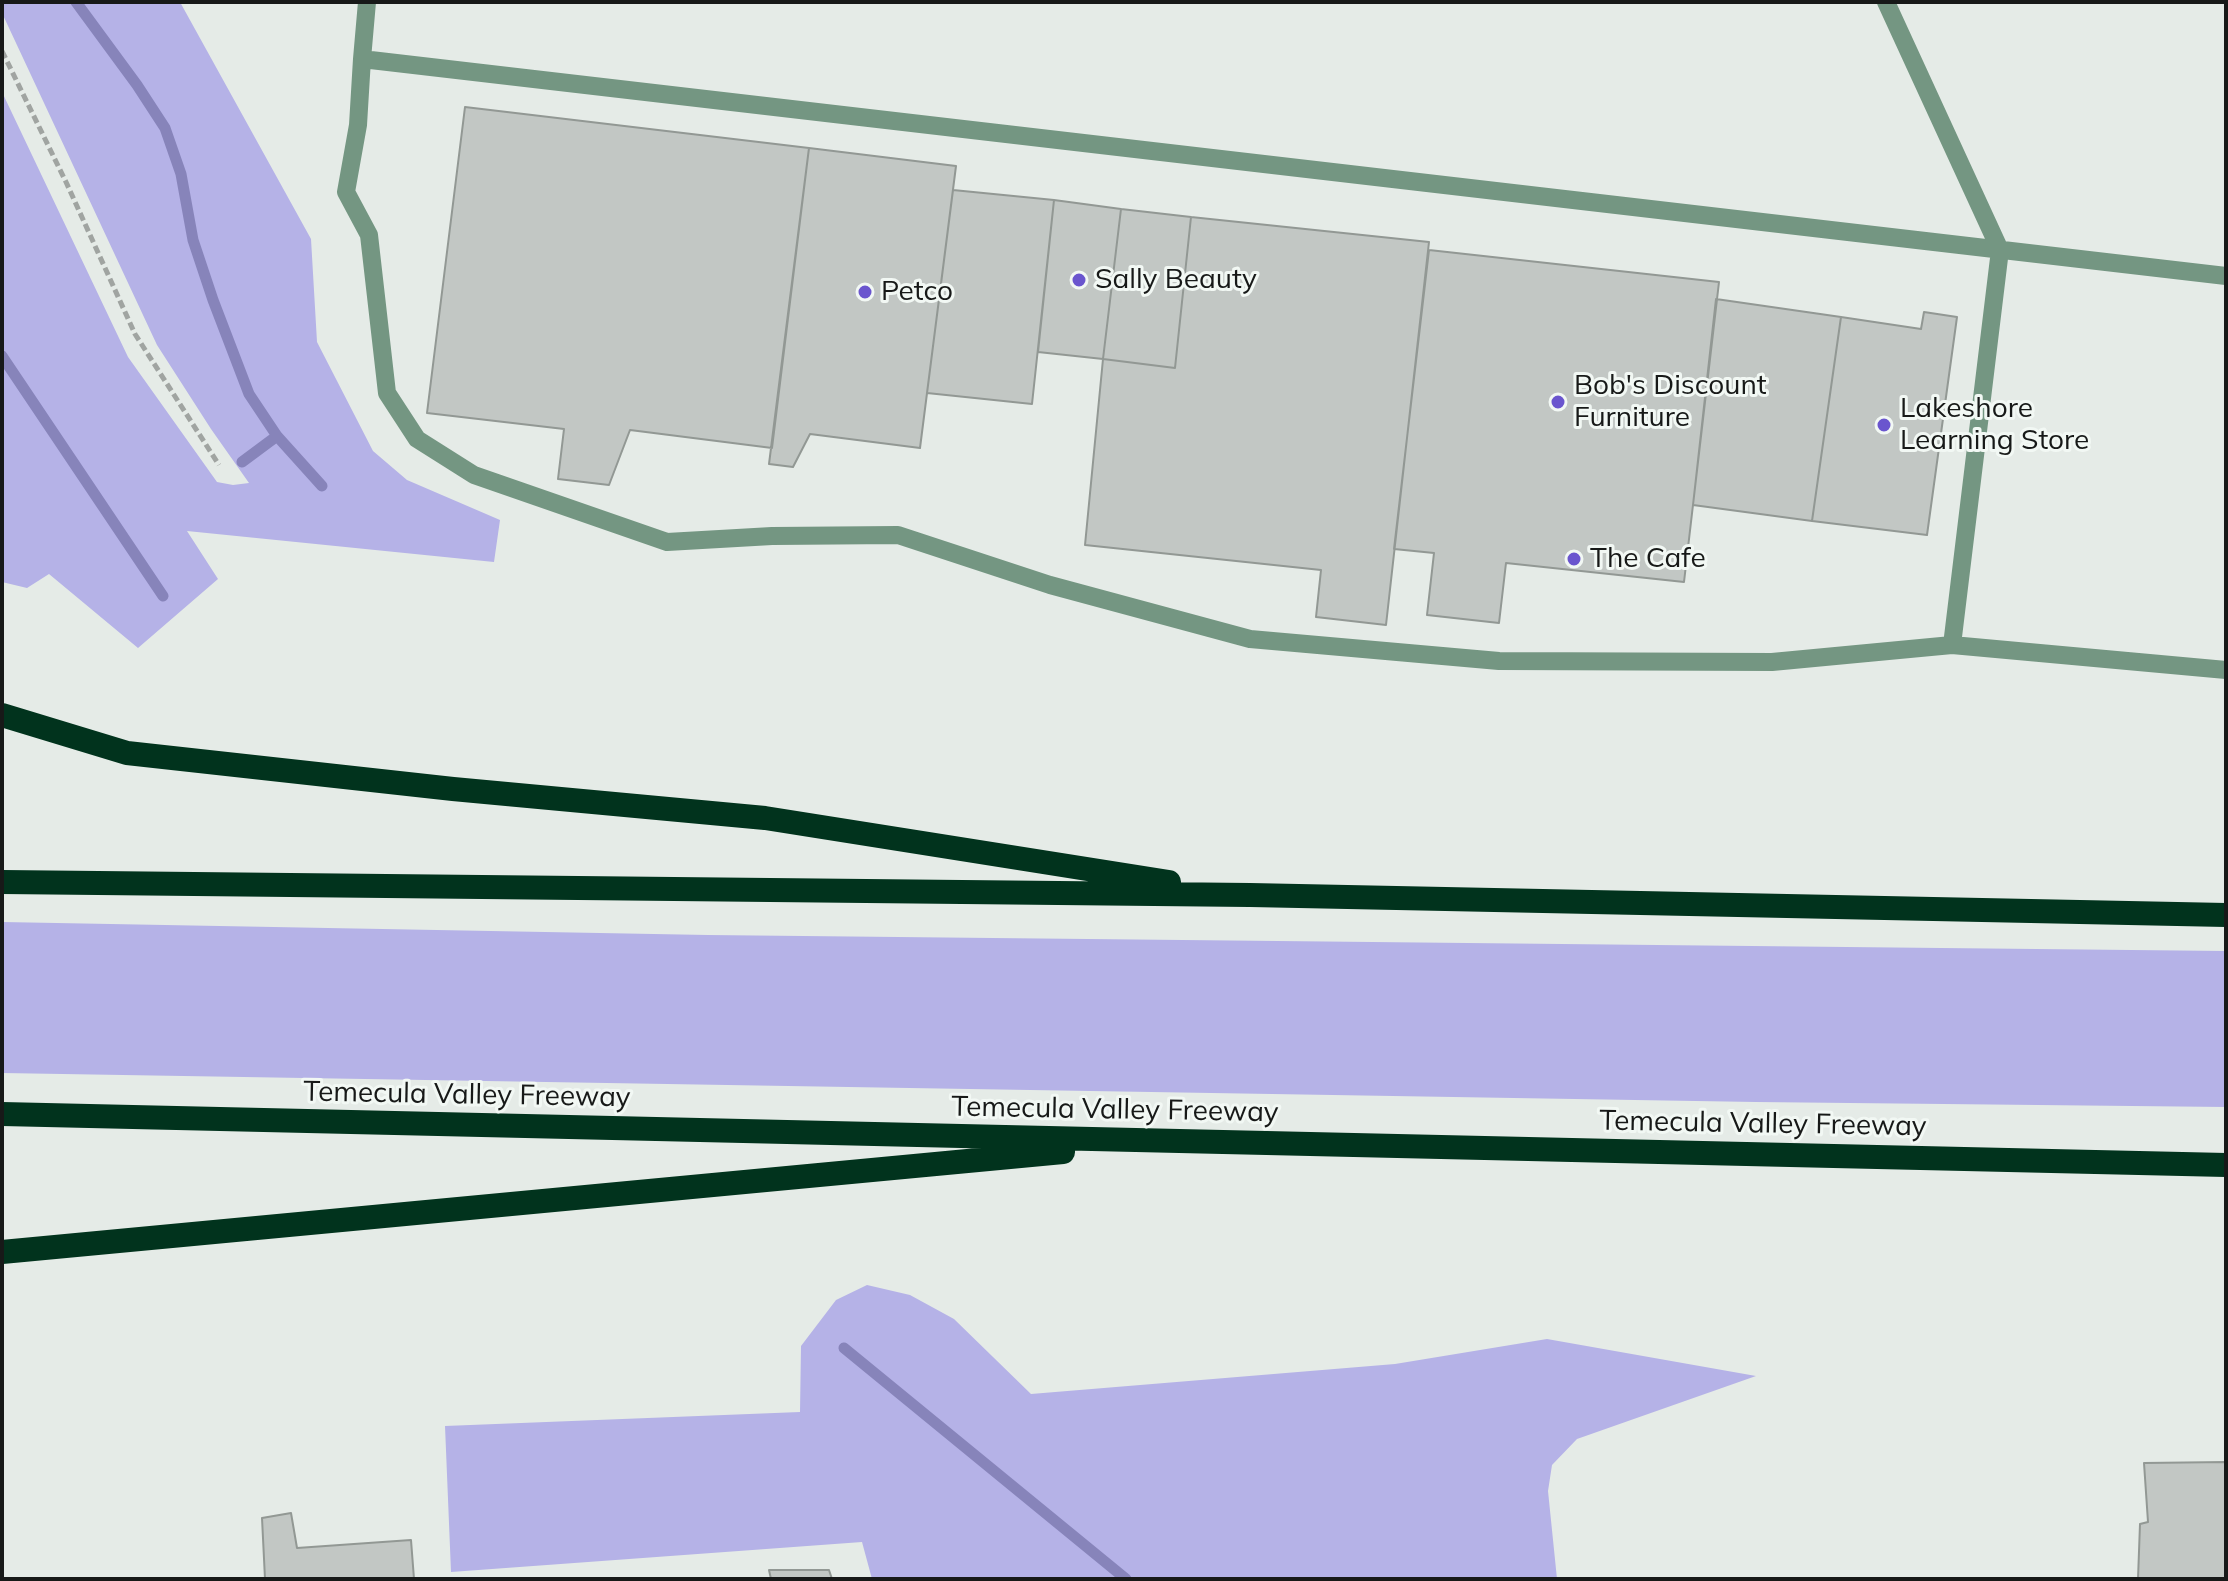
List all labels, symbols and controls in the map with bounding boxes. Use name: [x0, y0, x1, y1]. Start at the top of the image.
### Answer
place label: Sally Beauty: [1095, 263, 1257, 297]
marker: Sally Beauty: [1070, 271, 1088, 289]
place label: Petco: [881, 275, 953, 309]
marker: Petco: [856, 283, 874, 301]
place label: Bob's Discount Furniture: [1574, 369, 1767, 435]
place label: Lakeshore Learning Store: [1900, 392, 2089, 458]
marker: Bob's Discount Furniture: [1549, 393, 1567, 411]
marker: Lakeshore Learning Store: [1875, 416, 1893, 434]
place label: The Cafe: [1590, 542, 1706, 576]
marker: The Cafe: [1565, 550, 1583, 568]
street label: Temecula Valley Freeway: [303, 1075, 631, 1115]
street label: Temecula Valley Freeway: [951, 1090, 1279, 1130]
street label: Temecula Valley Freeway: [1599, 1104, 1927, 1144]

